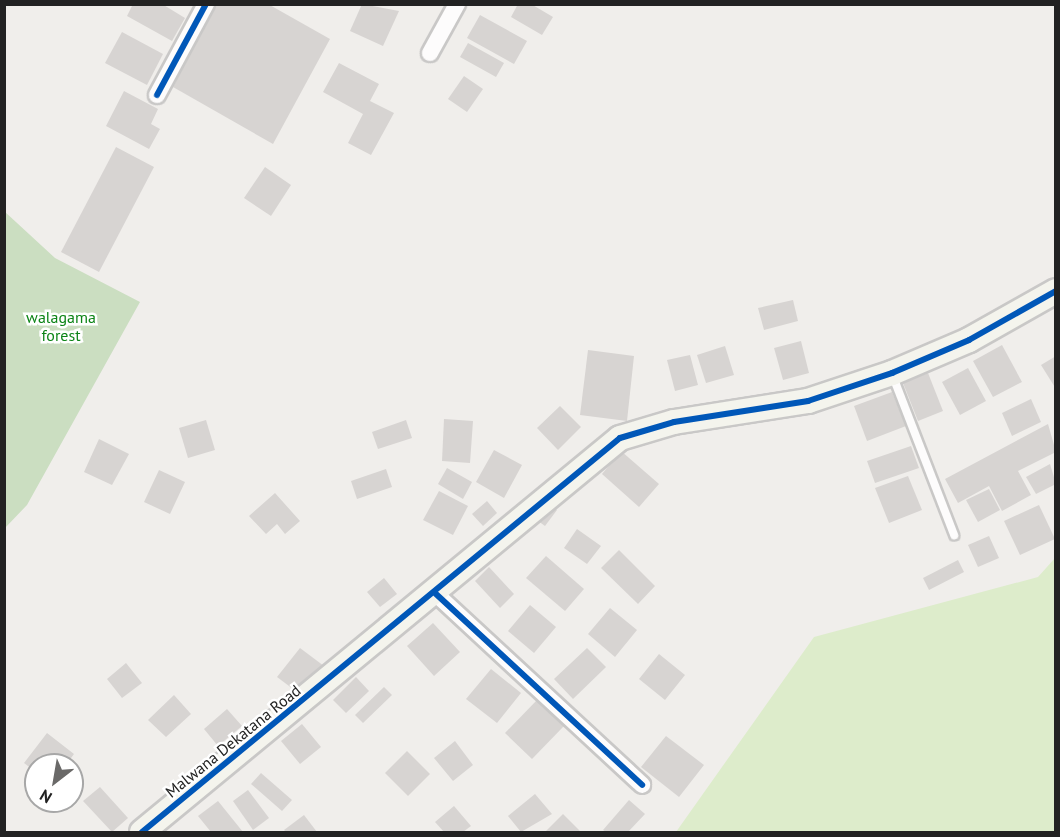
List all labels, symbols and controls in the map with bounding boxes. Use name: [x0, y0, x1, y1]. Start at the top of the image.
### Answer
park label: walagama forest: [26, 307, 96, 345]
street label: Malwana Dekatana Road: [162, 681, 304, 801]
north arrow: [24, 753, 84, 813]
text: N: [36, 785, 55, 808]

